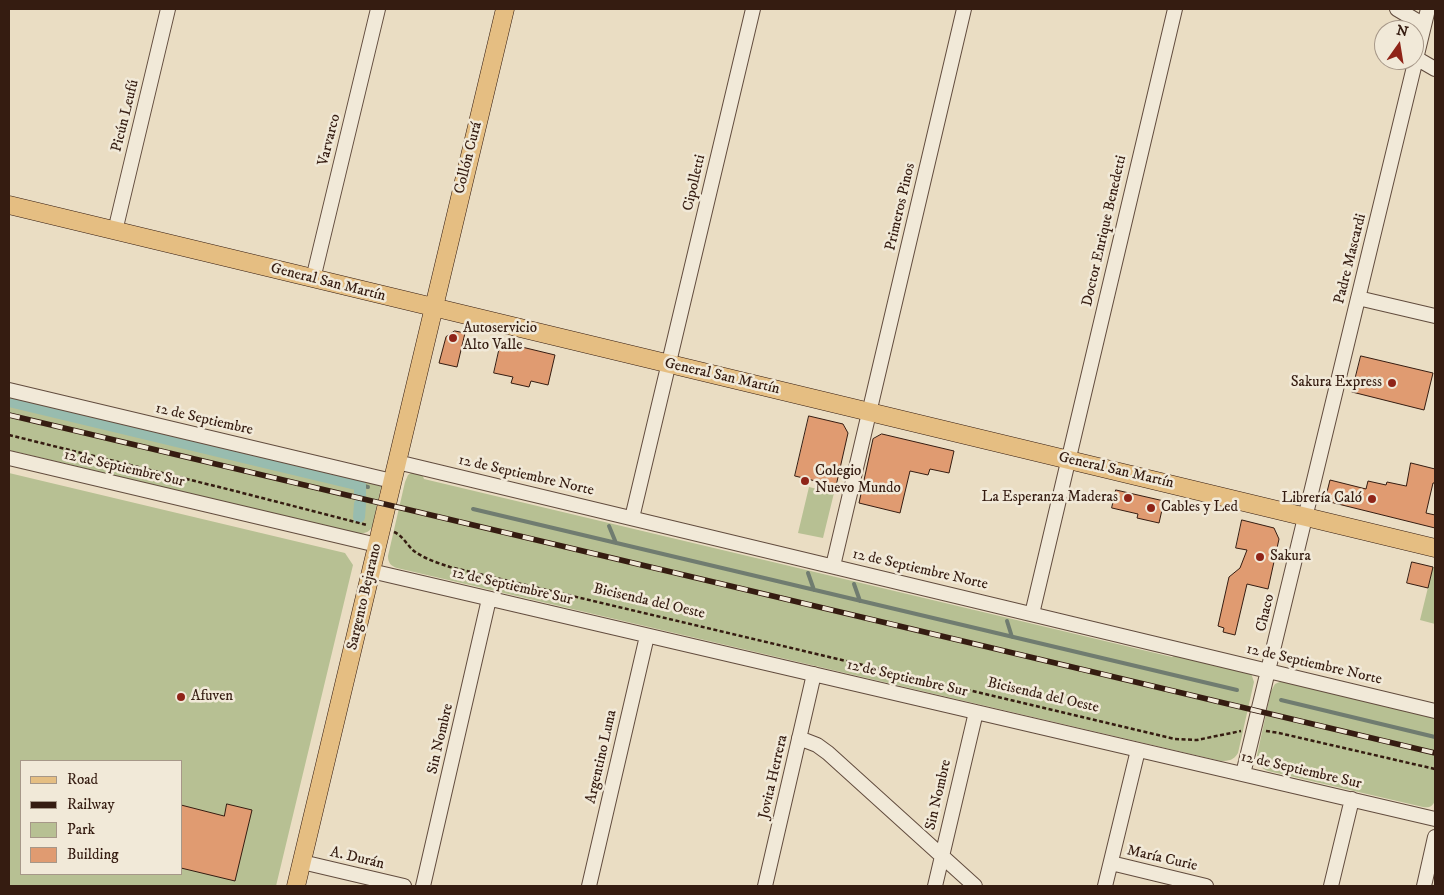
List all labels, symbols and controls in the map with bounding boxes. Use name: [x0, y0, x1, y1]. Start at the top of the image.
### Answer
north arrow: [1374, 20, 1424, 70]
text: N: [1395, 21, 1410, 41]
street label: Picún Leufú: [108, 78, 144, 154]
street label: Varvarco: [315, 112, 345, 168]
street label: Collón Curá: [451, 120, 487, 196]
street label: Cipolletti: [680, 153, 710, 213]
street label: Doctor Enrique Benedetti: [1079, 154, 1131, 308]
street label: Primeros Pinos: [882, 161, 920, 253]
street label: Padre Mascardi: [1331, 212, 1371, 306]
street label: General San Martín: [269, 260, 387, 306]
place label: Autoservicio Alto Valle: [463, 320, 537, 355]
marker: Autoservicio Alto Valle: [447, 332, 459, 344]
street label: General San Martín: [663, 355, 781, 399]
place label: Sakura Express: [1291, 374, 1382, 392]
marker: Sakura Express: [1386, 377, 1398, 389]
street label: 12 de Septiembre: [154, 400, 254, 440]
street label: 12 de Septiembre Sur: [62, 446, 186, 492]
street label: General San Martín: [1057, 449, 1175, 493]
street label: 12 de Septiembre Norte: [456, 452, 596, 500]
place label: Colegio Nuevo Mundo: [815, 463, 901, 498]
marker: Colegio Nuevo Mundo: [799, 475, 811, 487]
place label: La Esperanza Maderas: [982, 489, 1118, 507]
place label: Librería Caló: [1281, 490, 1362, 508]
marker: La Esperanza Maderas: [1122, 492, 1134, 504]
marker: Librería Caló: [1366, 493, 1378, 505]
place label: Cables y Led: [1161, 499, 1238, 517]
marker: Cables y Led: [1145, 502, 1157, 514]
street label: Sargento Bejarano: [344, 542, 386, 652]
street label: 12 de Septiembre Norte: [850, 546, 990, 594]
place label: Sakura: [1270, 548, 1311, 566]
marker: Sakura: [1254, 551, 1266, 563]
street label: 12 de Septiembre Sur: [450, 564, 574, 610]
street label: Bicisenda del Oeste: [591, 580, 707, 624]
street label: Chaco: [1253, 592, 1279, 634]
street label: 12 de Septiembre Norte: [1244, 641, 1384, 689]
street label: 12 de Septiembre Sur: [845, 656, 969, 702]
street label: Bicisenda del Oeste: [985, 674, 1101, 718]
place label: Afuven: [191, 688, 233, 706]
marker: Afuven: [175, 691, 187, 703]
street label: Sin Nombre: [424, 702, 458, 776]
street label: Argentino Luna: [582, 708, 622, 806]
street label: Jovita Herrera: [756, 733, 792, 821]
street label: 12 de Septiembre Sur: [1239, 748, 1363, 794]
street label: Sin Nombre: [922, 758, 956, 832]
legend: [20, 760, 182, 875]
text: Road: [67, 770, 98, 789]
text: Railway: [67, 795, 115, 814]
text: Park: [67, 820, 95, 839]
street label: María Curie: [1125, 842, 1199, 876]
street label: A. Durán: [328, 844, 386, 874]
text: Building: [67, 845, 119, 864]

